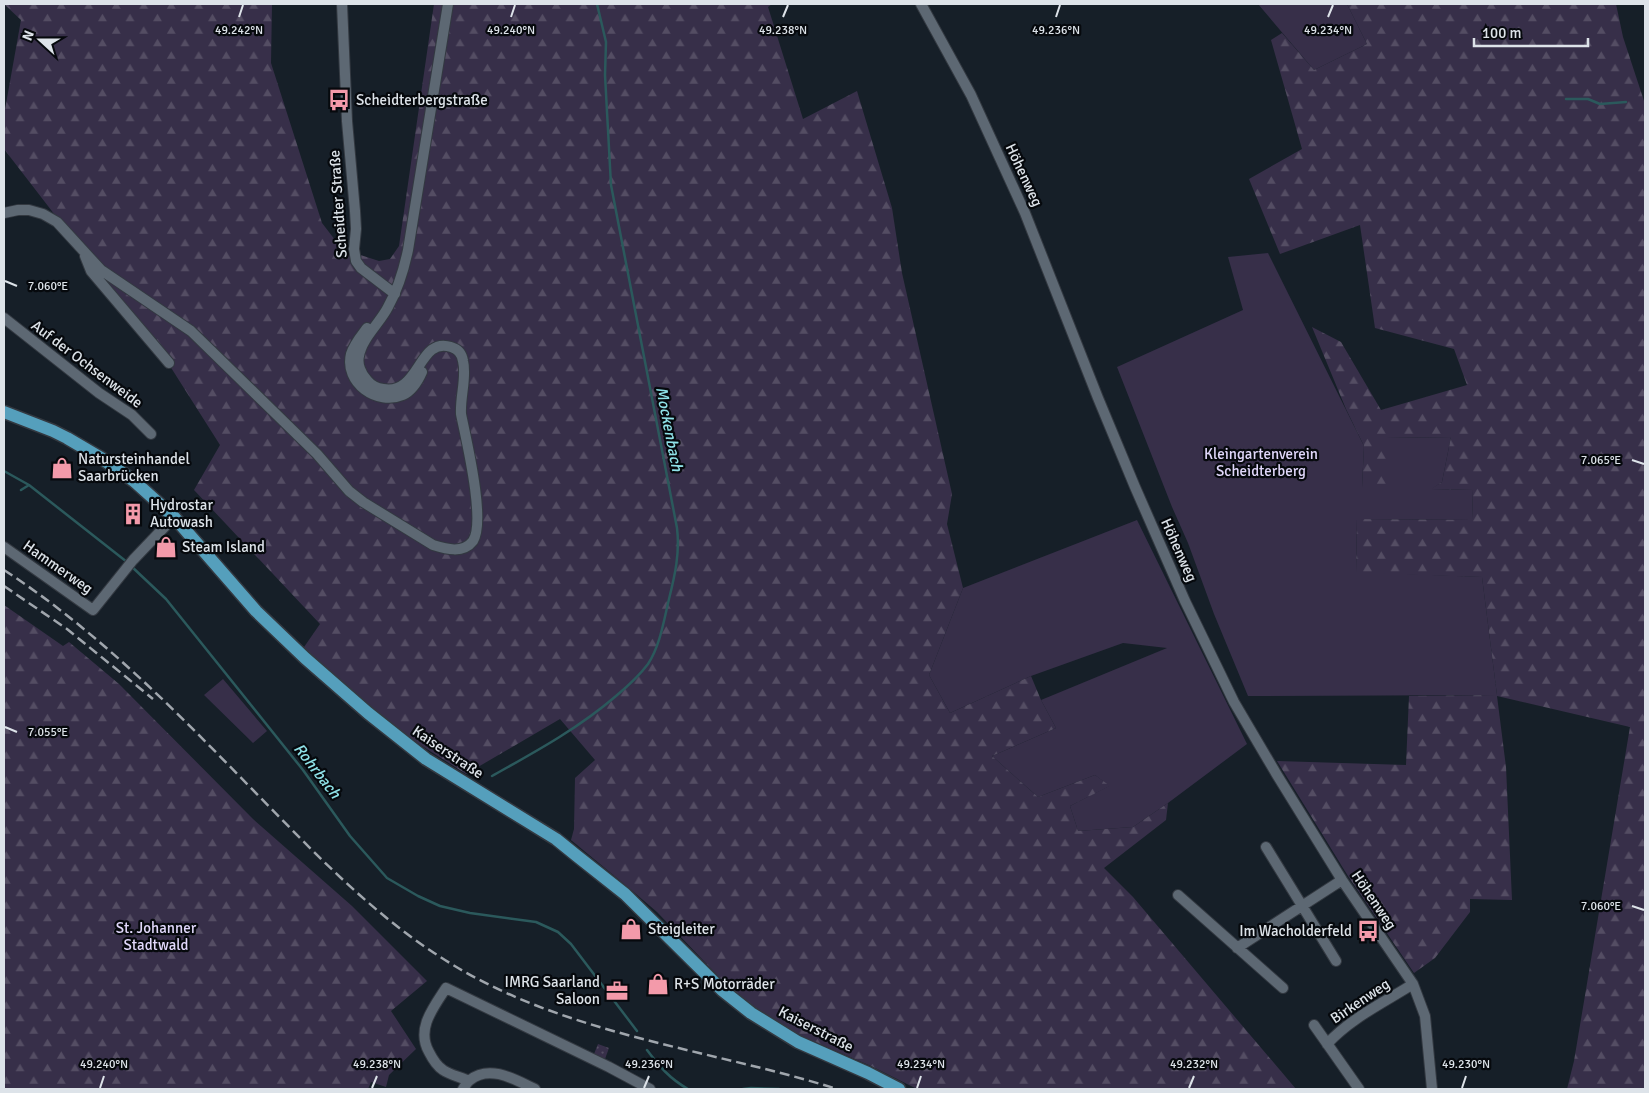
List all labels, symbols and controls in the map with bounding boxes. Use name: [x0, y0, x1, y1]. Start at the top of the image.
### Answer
north arrow: [15, 15, 65, 65]
scale bar: [1474, 15, 1588, 47]
text: 49.242°N: [215, 23, 263, 38]
text: 49.240°N: [487, 23, 535, 38]
text: 49.238°N: [759, 23, 807, 38]
text: 49.236°N: [1032, 23, 1080, 38]
text: 49.234°N: [1304, 23, 1352, 38]
text: 100 m: [1482, 24, 1522, 42]
text: N: [19, 28, 38, 43]
bus stop icon: Scheidterbergstraße: [326, 87, 352, 113]
place label: Scheidterbergstraße: [356, 91, 488, 109]
street label: Höhenweg: [1002, 141, 1046, 210]
street label: Scheidter Straße: [325, 149, 351, 259]
text: 7.060°E: [28, 279, 68, 294]
street label: Auf der Ochsenweide: [28, 316, 146, 412]
water label: Mockenbach: [651, 385, 687, 474]
park label: Kleingartenverein Scheidterberg: [1204, 445, 1318, 480]
place label: Natursteinhandel Saarbrücken: [78, 450, 190, 485]
text: 7.065°E: [1581, 453, 1621, 468]
shop icon: Natursteinhandel Saarbrücken: [49, 455, 75, 481]
place label: Hydrostar Autowash: [150, 496, 213, 531]
building icon: Hydrostar Autowash: [120, 501, 146, 527]
street label: Höhenweg: [1157, 515, 1201, 585]
shop icon: Steam Island: [153, 534, 179, 560]
street label: Hammerweg: [20, 536, 96, 598]
place label: Steam Island: [182, 538, 265, 556]
street label: Kaiserstraße: [409, 722, 487, 782]
text: 7.055°E: [28, 725, 68, 740]
water label: Rohrbach: [289, 739, 346, 804]
street label: Höhenweg: [1348, 867, 1400, 933]
text: 7.060°E: [1581, 899, 1621, 914]
shop icon: Steigleiter: [618, 916, 644, 942]
bus stop icon: Im Wacholderfeld: [1355, 918, 1381, 944]
park label: St. Johanner Stadtwald: [116, 919, 197, 954]
place label: Steigleiter: [648, 920, 715, 938]
place label: Im Wacholderfeld: [1239, 922, 1352, 940]
shop icon: R+S Motorräder: [645, 971, 671, 997]
place label: IMRG Saarland Saloon: [505, 973, 600, 1008]
place label: R+S Motorräder: [674, 975, 775, 993]
street label: Birkenweg: [1327, 975, 1393, 1027]
office icon: IMRG Saarland Saloon: [604, 978, 630, 1004]
street label: Kaiserstraße: [775, 1002, 857, 1056]
text: 49.240°N: [80, 1057, 128, 1072]
text: 49.238°N: [353, 1057, 401, 1072]
text: 49.236°N: [625, 1057, 673, 1072]
text: 49.234°N: [897, 1057, 945, 1072]
text: 49.232°N: [1170, 1057, 1218, 1072]
text: 49.230°N: [1442, 1057, 1490, 1072]

